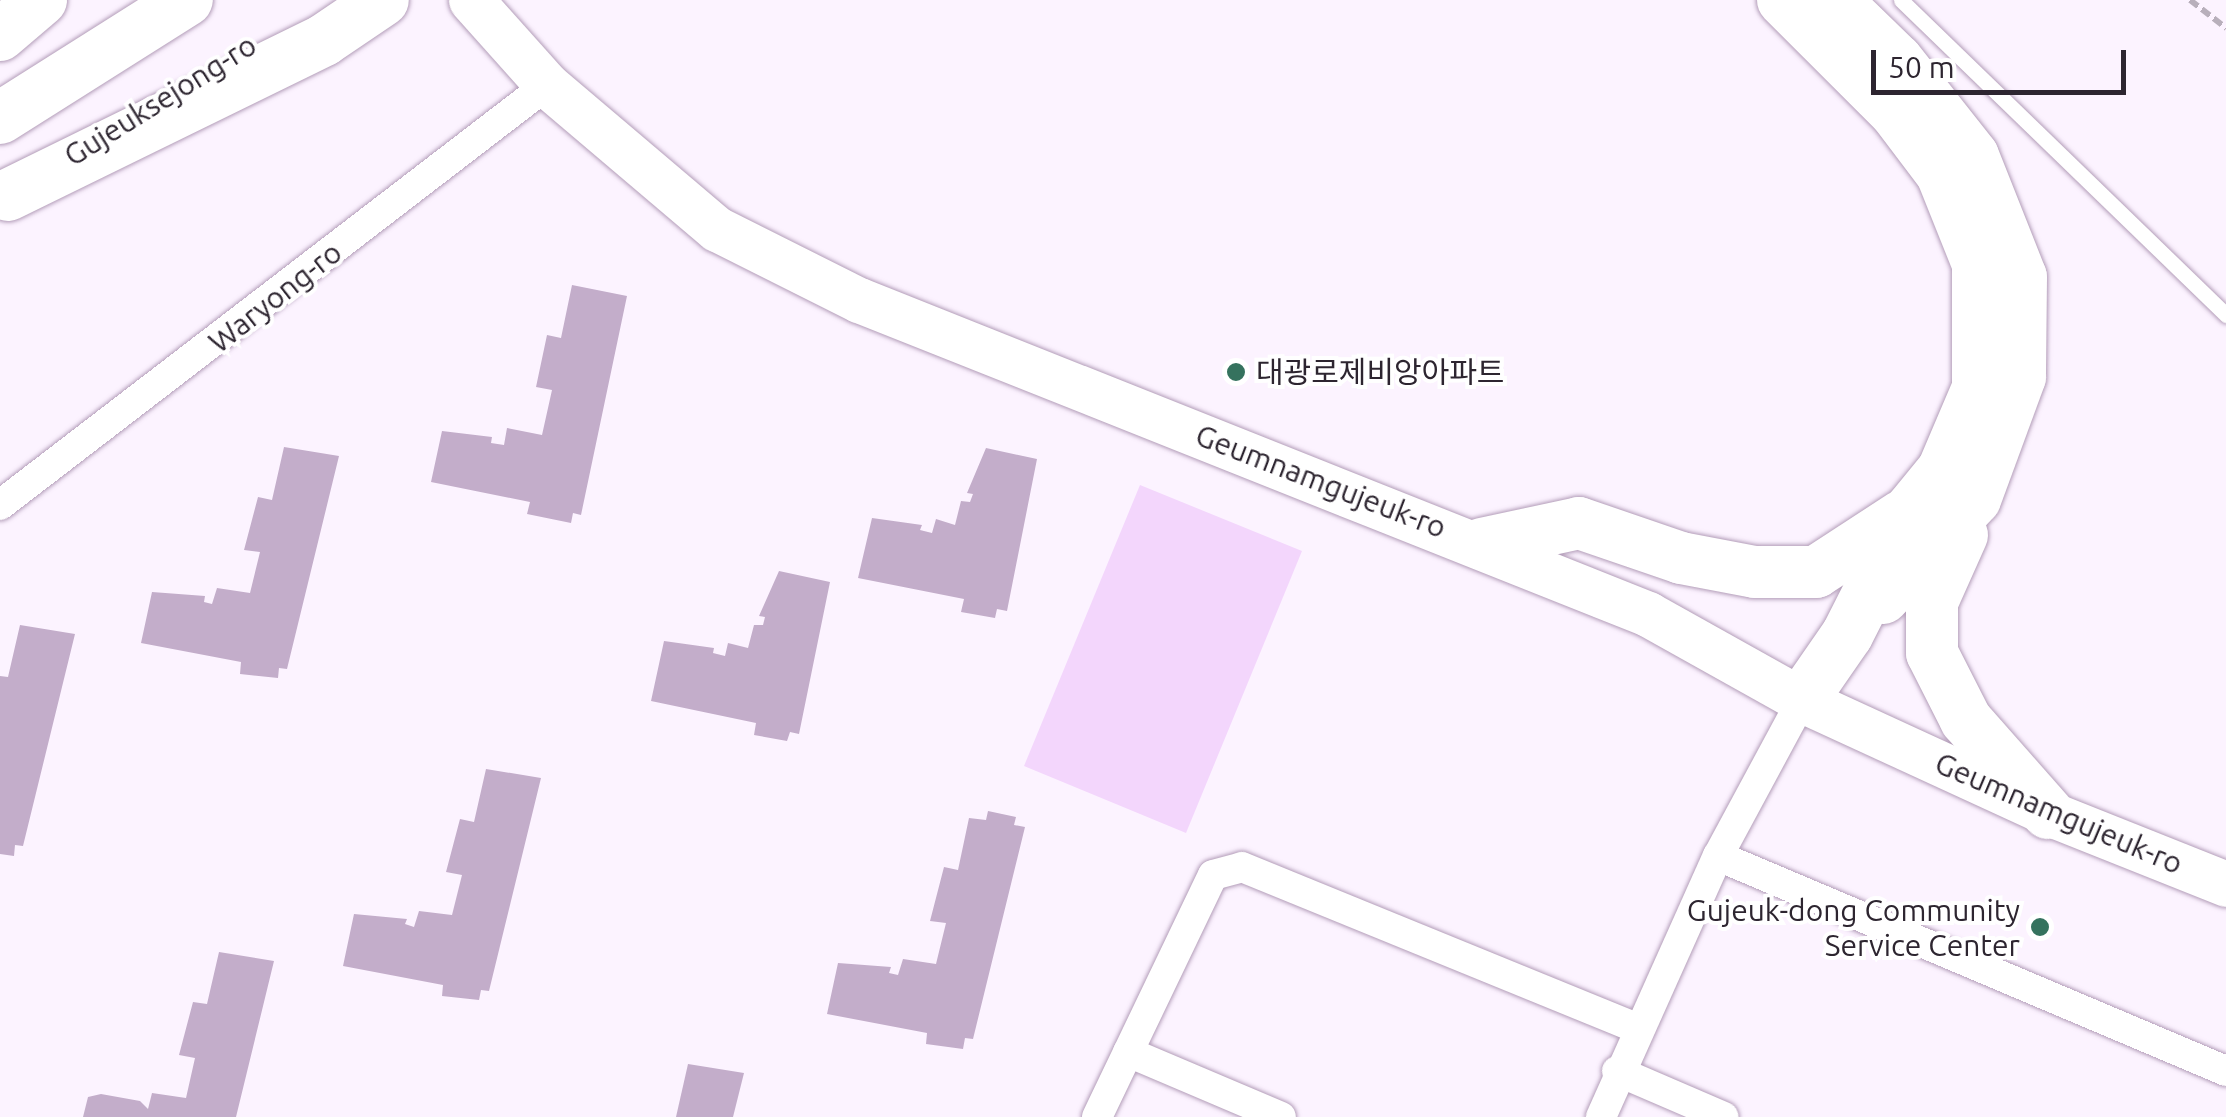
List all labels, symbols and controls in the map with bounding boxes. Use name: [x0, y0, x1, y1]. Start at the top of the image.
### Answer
street label: Gujeuksejong-ro: [57, 27, 263, 173]
scale bar: [1876, 30, 2131, 92]
text: 50 m: [1888, 50, 1955, 84]
street label: Waryong-ro: [201, 234, 349, 360]
place label: 대광로제비앙아파트: [1256, 354, 1504, 390]
marker: 대광로제비앙아파트: [1225, 361, 1247, 383]
street label: Geumnamgujeuk-ro: [1191, 417, 1451, 545]
street label: Geumnamgujeuk-ro: [1930, 745, 2188, 881]
place label: Gujeuk-dong Community Service Center: [1687, 892, 2020, 962]
marker: Gujeuk-dong Community Service Center: [2029, 916, 2051, 938]

